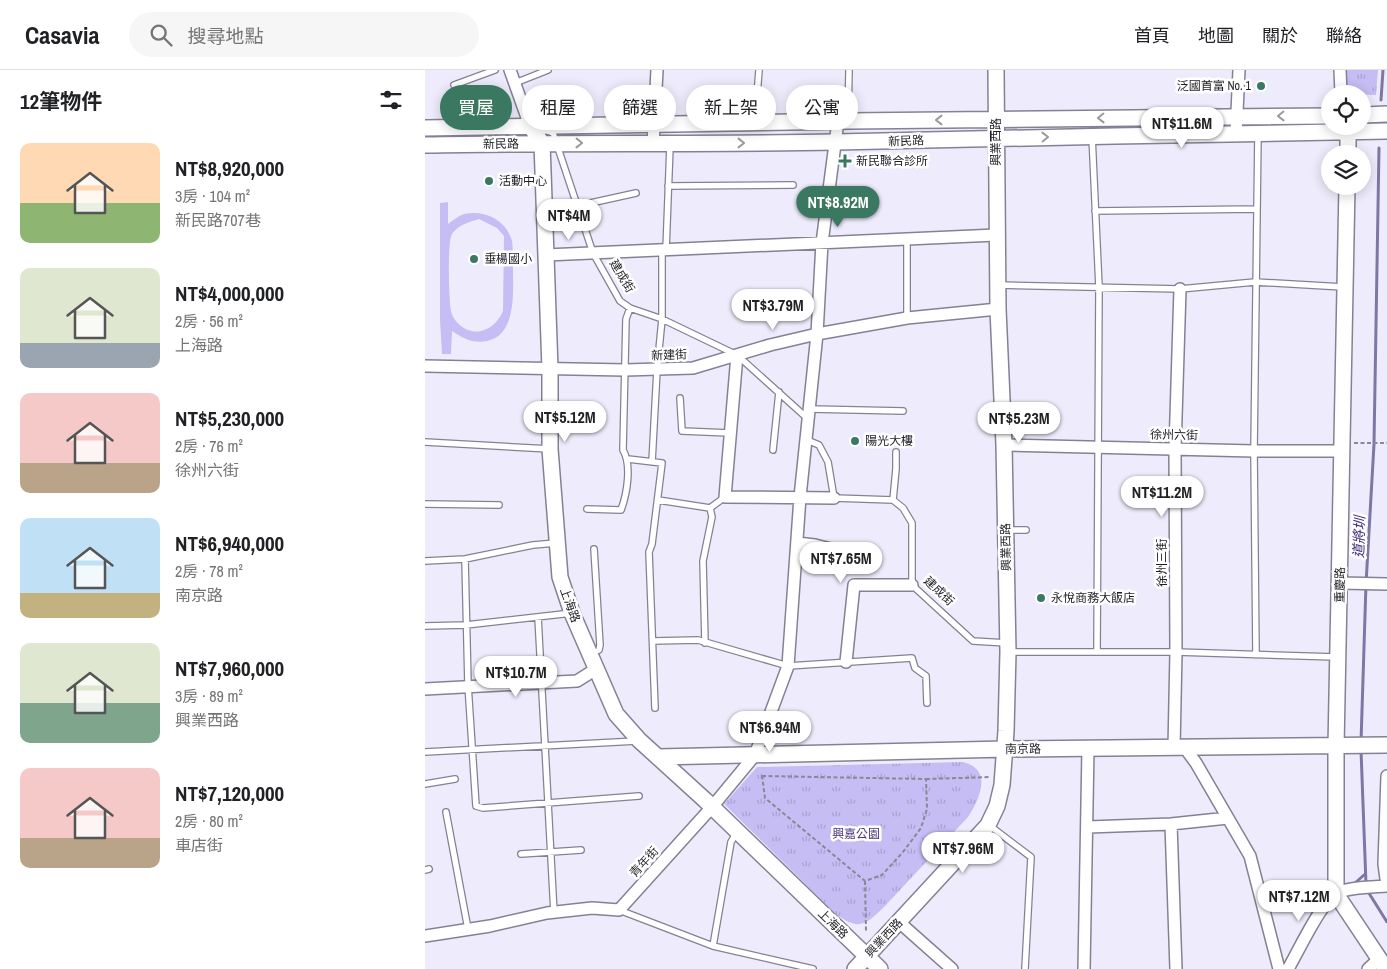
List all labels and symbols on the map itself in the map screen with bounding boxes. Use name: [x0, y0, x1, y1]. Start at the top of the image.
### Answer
place label: 泛國首富 No. 1: [1177, 78, 1252, 94]
marker: 泛國首富 No. 1: [1255, 80, 1267, 92]
pin: NT$11.6M: [1130, 106, 1234, 149]
one-way arrow: [1277, 111, 1285, 122]
one-way arrow: [1097, 113, 1105, 123]
one-way arrow: [935, 115, 942, 125]
street label: 興業西路: [988, 118, 1004, 166]
street label: 新民路: [888, 132, 924, 150]
one-way arrow: [1041, 132, 1049, 142]
street label: 新民路: [483, 136, 519, 152]
one-way arrow: [575, 138, 583, 148]
one-way arrow: [738, 138, 745, 148]
place label: 新民聯合診所: [856, 153, 928, 169]
marker: 新民聯合診所: [838, 154, 852, 168]
place label: 活動中心: [499, 173, 547, 189]
marker: 活動中心: [483, 175, 495, 187]
pin: NT$8.92M: [786, 186, 890, 228]
pin: NT$4M: [534, 198, 604, 241]
place label: 垂楊國小: [484, 251, 532, 267]
marker: 垂楊國小: [468, 253, 480, 265]
street label: 建成街: [606, 256, 638, 296]
pin: NT$3.79M: [721, 288, 825, 331]
street label: 新建街: [651, 346, 687, 364]
pin: NT$5.12M: [513, 400, 617, 443]
pin: NT$5.23M: [967, 402, 1071, 444]
street label: 徐州六街: [1150, 427, 1198, 443]
place label: 陽光大樓: [865, 433, 913, 449]
marker: 陽光大樓: [849, 435, 861, 447]
pin: NT$11.2M: [1110, 476, 1214, 518]
water label: 道將圳: [1349, 514, 1369, 558]
street label: 興業西路: [998, 523, 1014, 571]
street label: 徐州三街: [1154, 539, 1170, 587]
pin: NT$7.65M: [789, 542, 893, 584]
street label: 重慶路: [1332, 567, 1348, 603]
street label: 建成街: [920, 573, 958, 609]
street label: 上海路: [556, 585, 584, 625]
place label: 永悅商務大飯店: [1051, 590, 1135, 606]
marker: 永悅商務大飯店: [1035, 592, 1047, 604]
pin: NT$10.7M: [464, 656, 568, 698]
pin: NT$6.94M: [718, 710, 822, 753]
street label: 南京路: [1005, 741, 1041, 757]
park label: 興嘉公園: [832, 826, 880, 842]
pin: NT$7.96M: [911, 832, 1015, 874]
street label: 青年街: [626, 843, 662, 881]
pin: NT$7.12M: [1247, 880, 1351, 922]
street label: 上海路: [814, 906, 852, 942]
street label: 興業西路: [862, 915, 906, 961]

